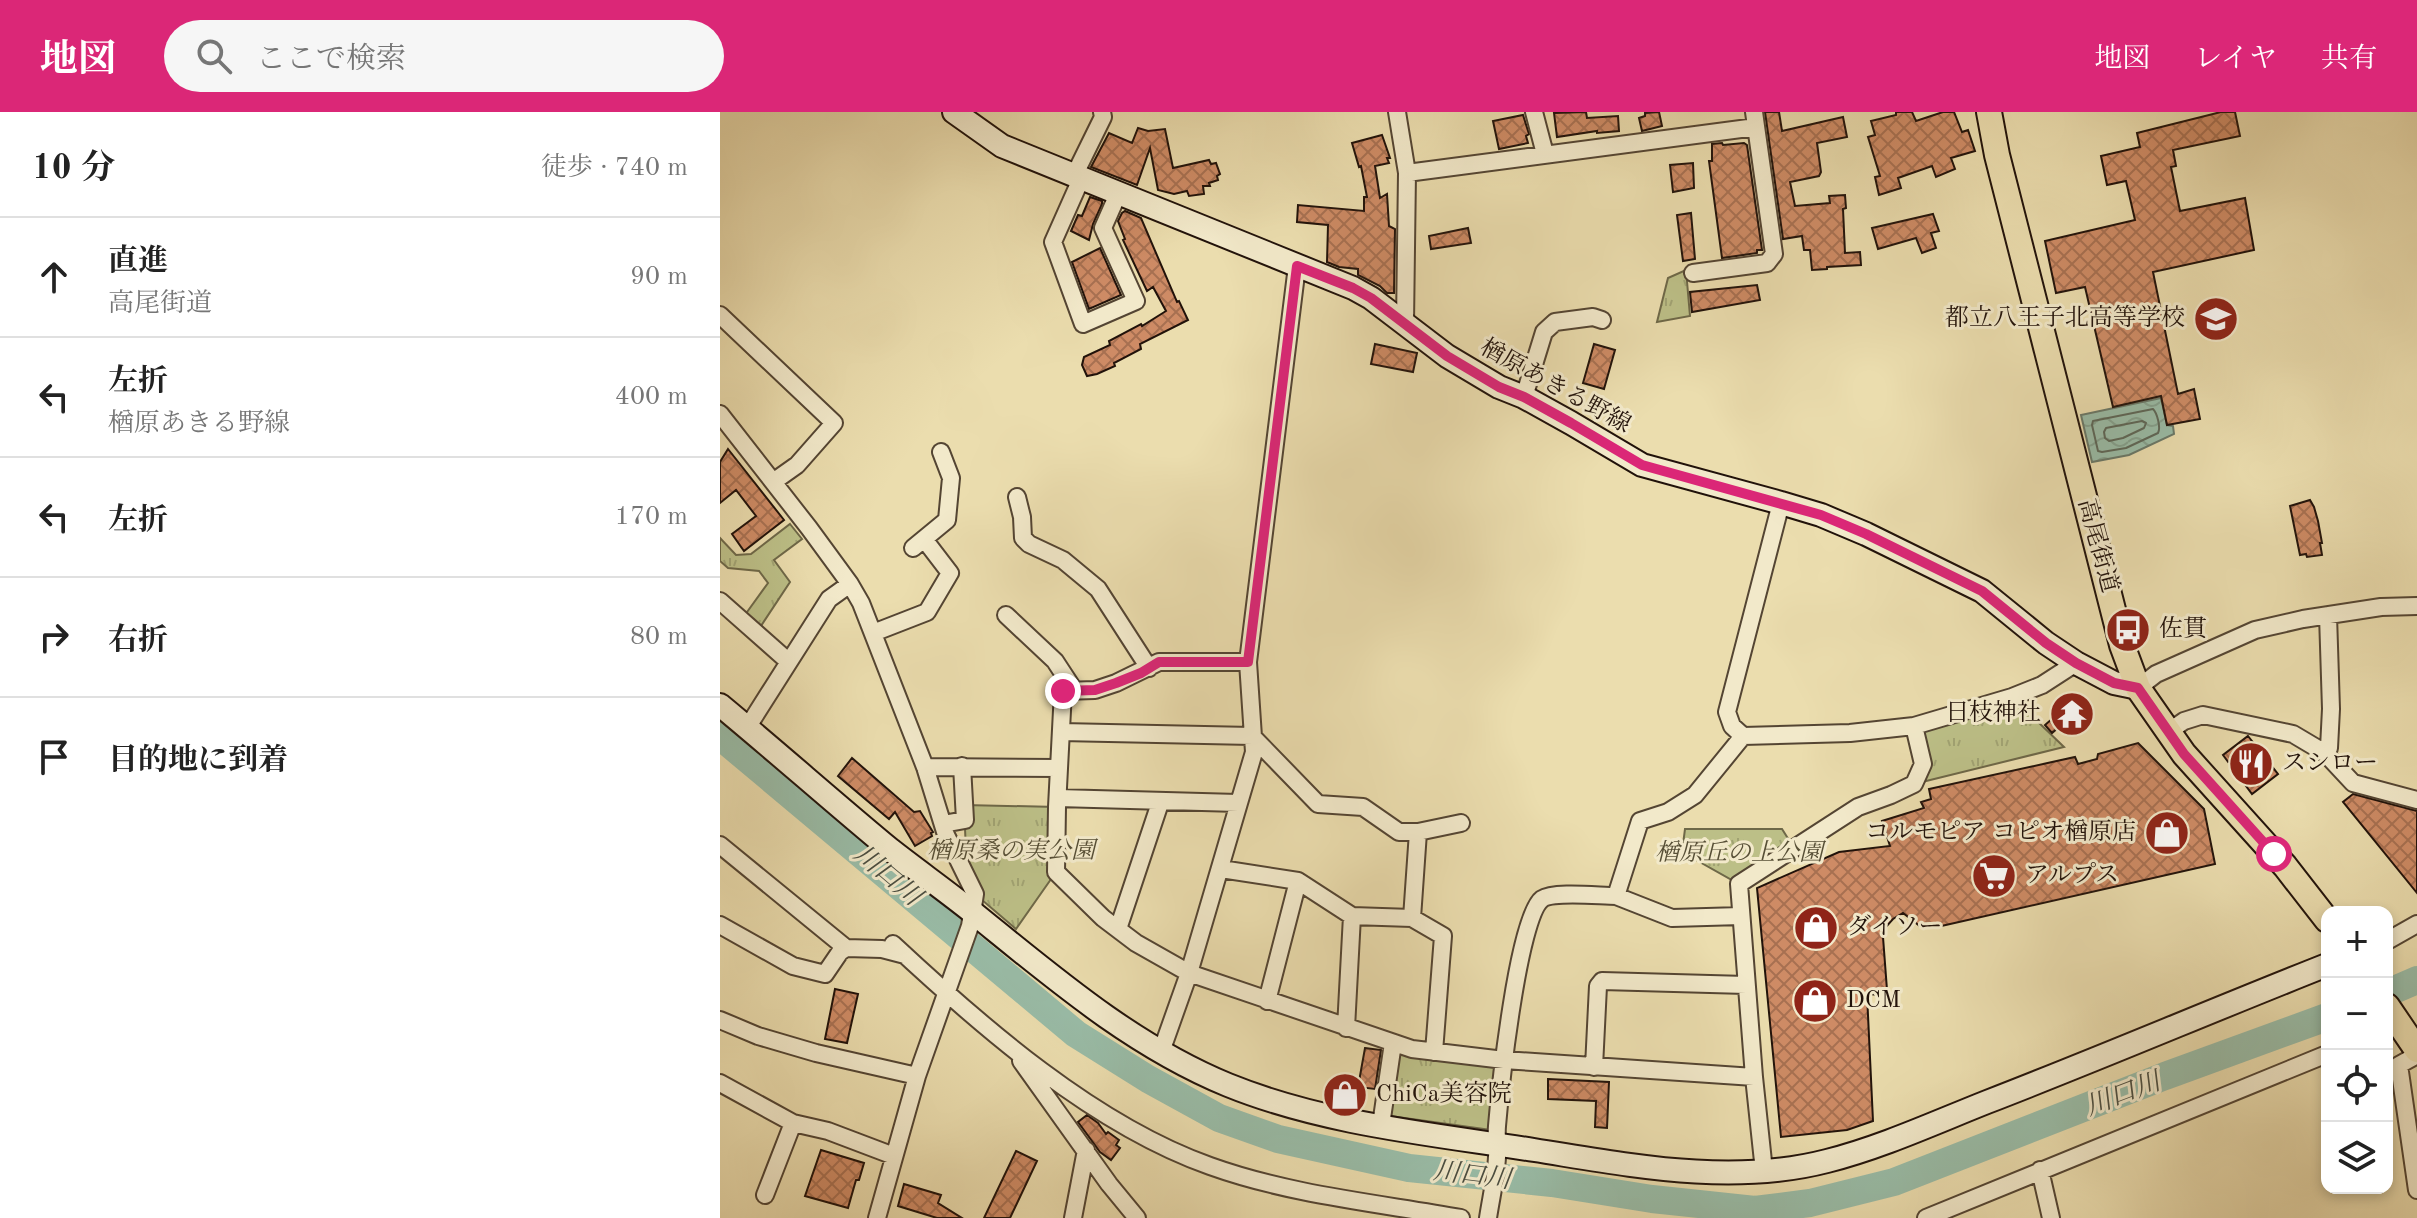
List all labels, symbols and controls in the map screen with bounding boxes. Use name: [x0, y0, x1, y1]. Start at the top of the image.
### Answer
search box: [164, 20, 724, 92]
icon: search: [192, 34, 236, 78]
text: 地図: [40, 42, 116, 80]
text: ここで検索: [256, 45, 406, 75]
text: 地図: [2094, 46, 2150, 74]
text: レイヤ: [2194, 46, 2277, 74]
text: 共有: [2321, 46, 2377, 74]
text: 10 分: [32, 152, 115, 186]
text: 徒歩 · 740 m: [541, 155, 688, 181]
text: 直進: [108, 247, 168, 277]
icon: ahead: [32, 255, 76, 299]
text: 90 m: [630, 264, 688, 290]
text: 高尾街道: [108, 291, 212, 317]
school or university icon: 都立八王子北高等学校: [2192, 295, 2240, 343]
place label: 都立八王子北高等学校: [1945, 304, 2185, 331]
street label: 楢原あきる野線: [1476, 333, 1636, 438]
text: 左折: [108, 367, 168, 397]
icon: left: [32, 375, 76, 419]
text: 400 m: [615, 384, 688, 410]
text: 楢原あきる野線: [108, 411, 290, 437]
icon: left: [32, 495, 76, 539]
street label: 高尾街道: [2073, 496, 2124, 595]
text: 170 m: [615, 504, 688, 530]
text: 左折: [108, 506, 168, 536]
bus stop icon: 佐貫: [2104, 606, 2152, 654]
icon: right: [32, 615, 76, 659]
place label: 佐貫: [2159, 615, 2207, 642]
text: 80 m: [630, 624, 688, 650]
text: 右折: [108, 626, 168, 656]
route end: [1045, 673, 1081, 709]
temple icon: 日枝神社: [2048, 690, 2096, 738]
place label: 日枝神社: [1945, 699, 2041, 726]
icon: arrive: [32, 735, 76, 779]
restaurant icon: スシロー: [2227, 740, 2275, 788]
text: 目的地に到着: [108, 746, 288, 776]
place label: スシロー: [2282, 752, 2378, 776]
shop icon: コルモピア コピオ楢原店: [2143, 809, 2191, 857]
place label: コルモピア コピオ楢原店: [1865, 818, 2136, 845]
route start: [2256, 836, 2292, 872]
park label: 楢原桑の実公園: [927, 837, 1099, 864]
park label: 楢原丘の上公園: [1655, 839, 1827, 866]
water label: 川口川: [849, 840, 928, 913]
supermarket icon: アルプス: [1970, 852, 2018, 900]
place label: アルプス: [2025, 862, 2119, 888]
shop icon: ダイソー: [1792, 904, 1840, 952]
map controls: [2321, 906, 2393, 1194]
button: +: [2321, 906, 2393, 978]
place label: ダイソー: [1847, 914, 1943, 940]
shop icon: DCM: [1791, 977, 1839, 1025]
button: −: [2321, 978, 2393, 1050]
place label: DCM: [1846, 989, 1901, 1013]
button: locate: [2321, 1050, 2393, 1122]
water label: 川口川: [2082, 1067, 2167, 1121]
shop icon: ChiCa美容院: [1321, 1071, 1369, 1119]
place label: ChiCa美容院: [1376, 1080, 1512, 1107]
button: layers: [2321, 1122, 2393, 1194]
water label: 川口川: [1432, 1157, 1515, 1194]

